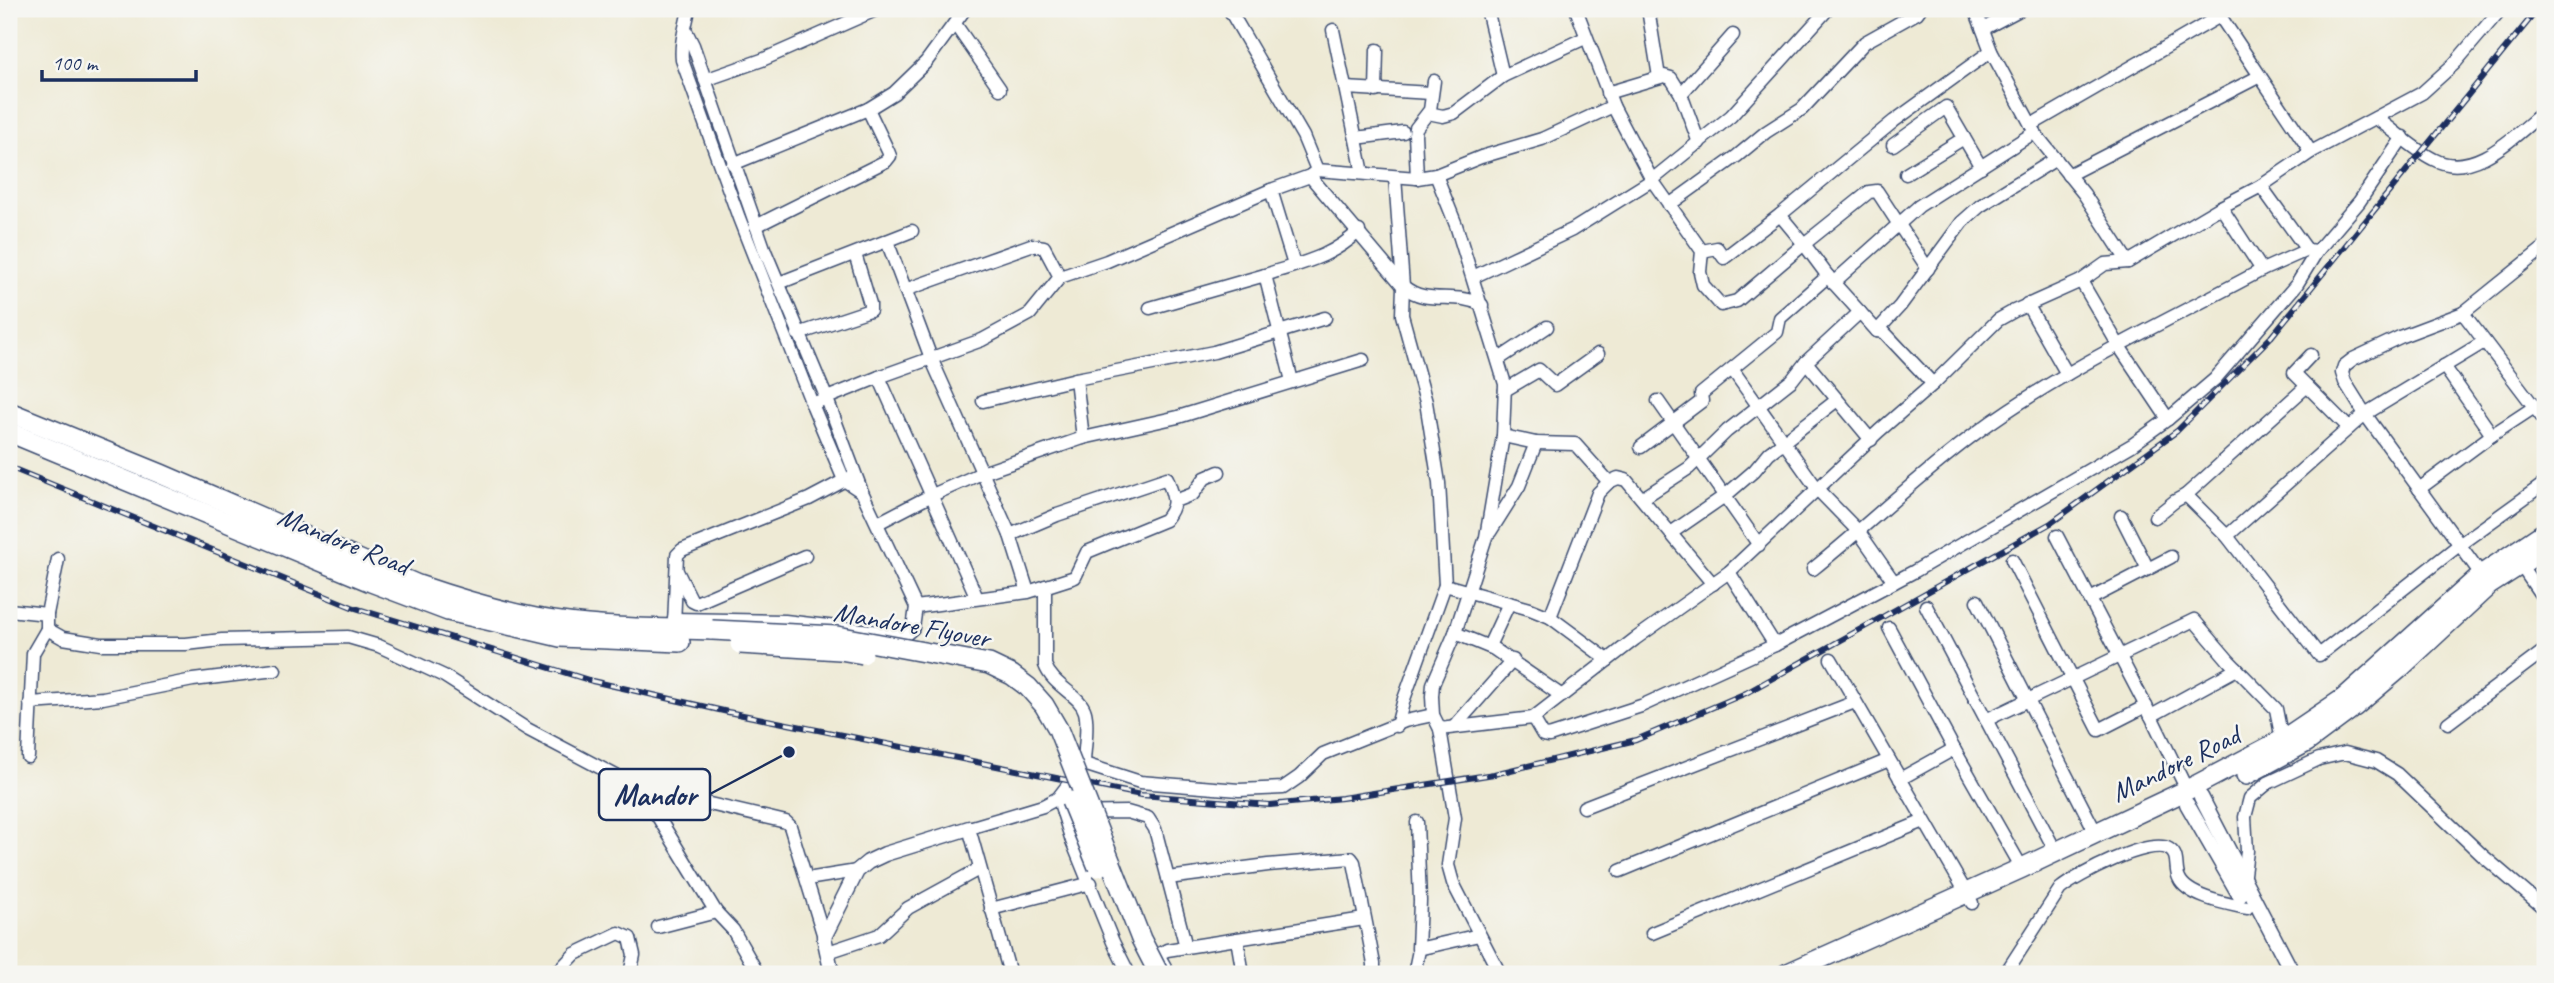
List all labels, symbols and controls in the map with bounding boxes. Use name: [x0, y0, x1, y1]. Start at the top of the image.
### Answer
scale bar: [42, 38, 196, 82]
text: 100 m: [52, 50, 99, 76]
street label: Mandore Road: [273, 498, 418, 584]
street label: Mandore Flyover: [831, 594, 995, 656]
street label: Mandore Road: [2105, 716, 2249, 810]
callout: Mandor: [599, 769, 710, 820]
text: Mandor: [614, 776, 700, 814]

